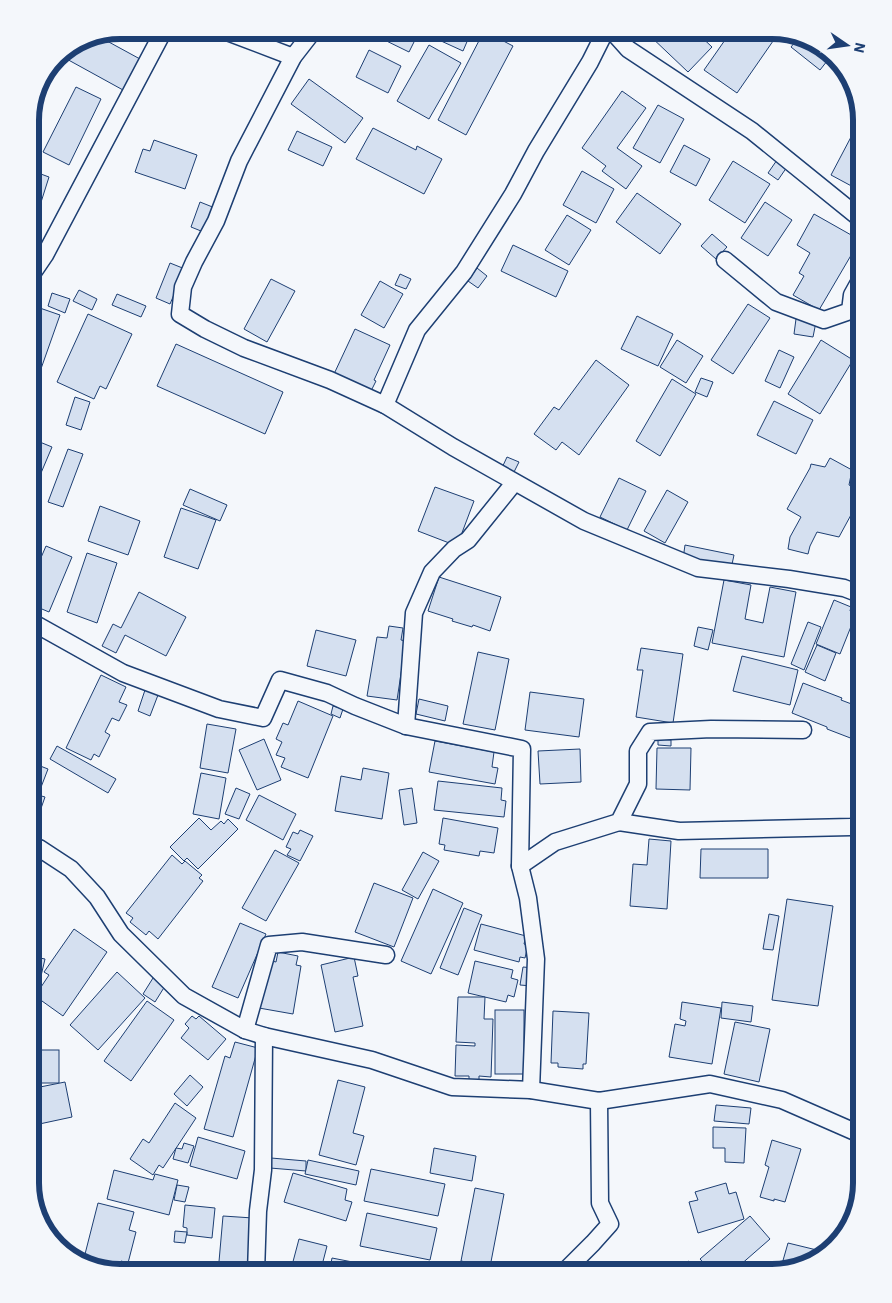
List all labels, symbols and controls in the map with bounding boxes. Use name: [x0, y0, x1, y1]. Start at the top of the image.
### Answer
north arrow: [822, 20, 872, 70]
text: N: [850, 41, 870, 55]

